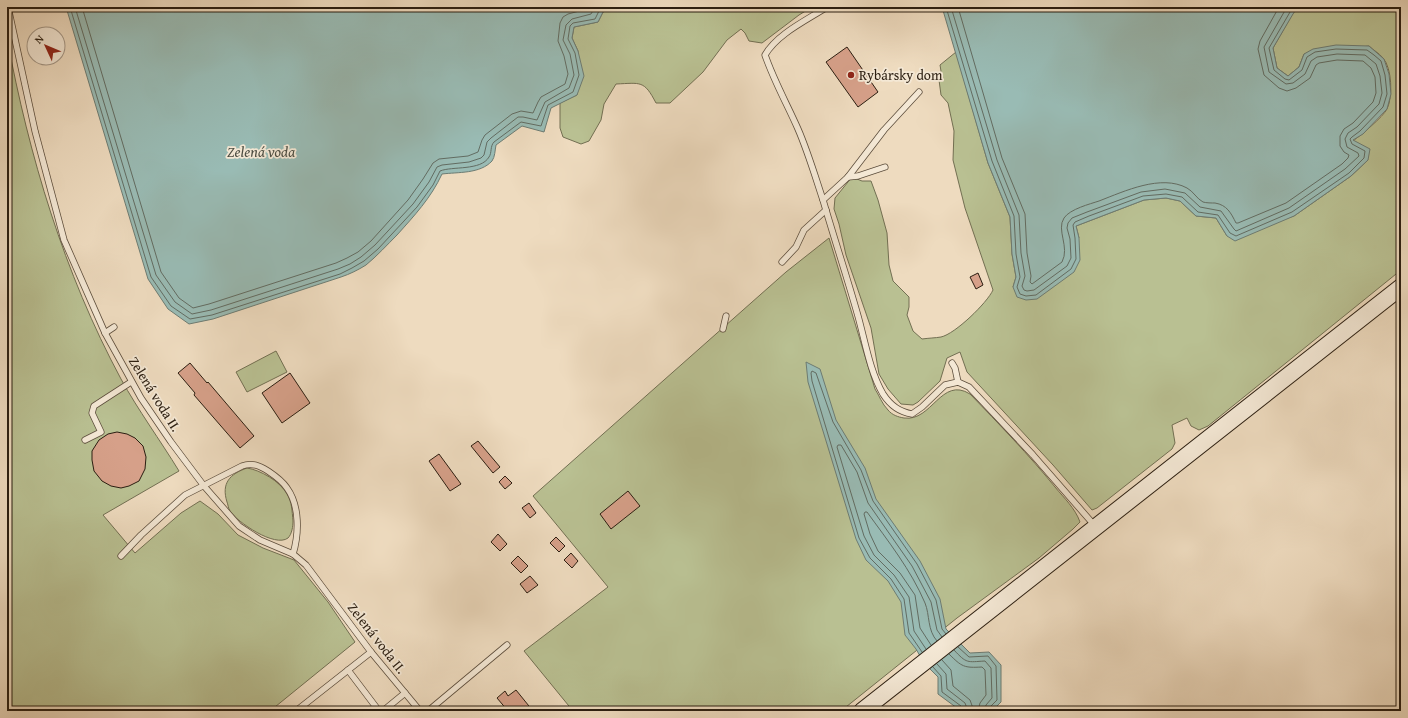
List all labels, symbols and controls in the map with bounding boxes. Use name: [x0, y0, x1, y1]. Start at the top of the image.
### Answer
north arrow: [26, 26, 66, 66]
text: N: [30, 30, 48, 47]
place label: Rybársky dom: [859, 65, 943, 85]
marker: Rybársky dom: [846, 70, 856, 80]
water label: Zelená voda: [227, 141, 295, 162]
street label: Zelená voda II.: [124, 353, 186, 435]
street label: Zelená voda II.: [343, 598, 411, 678]

